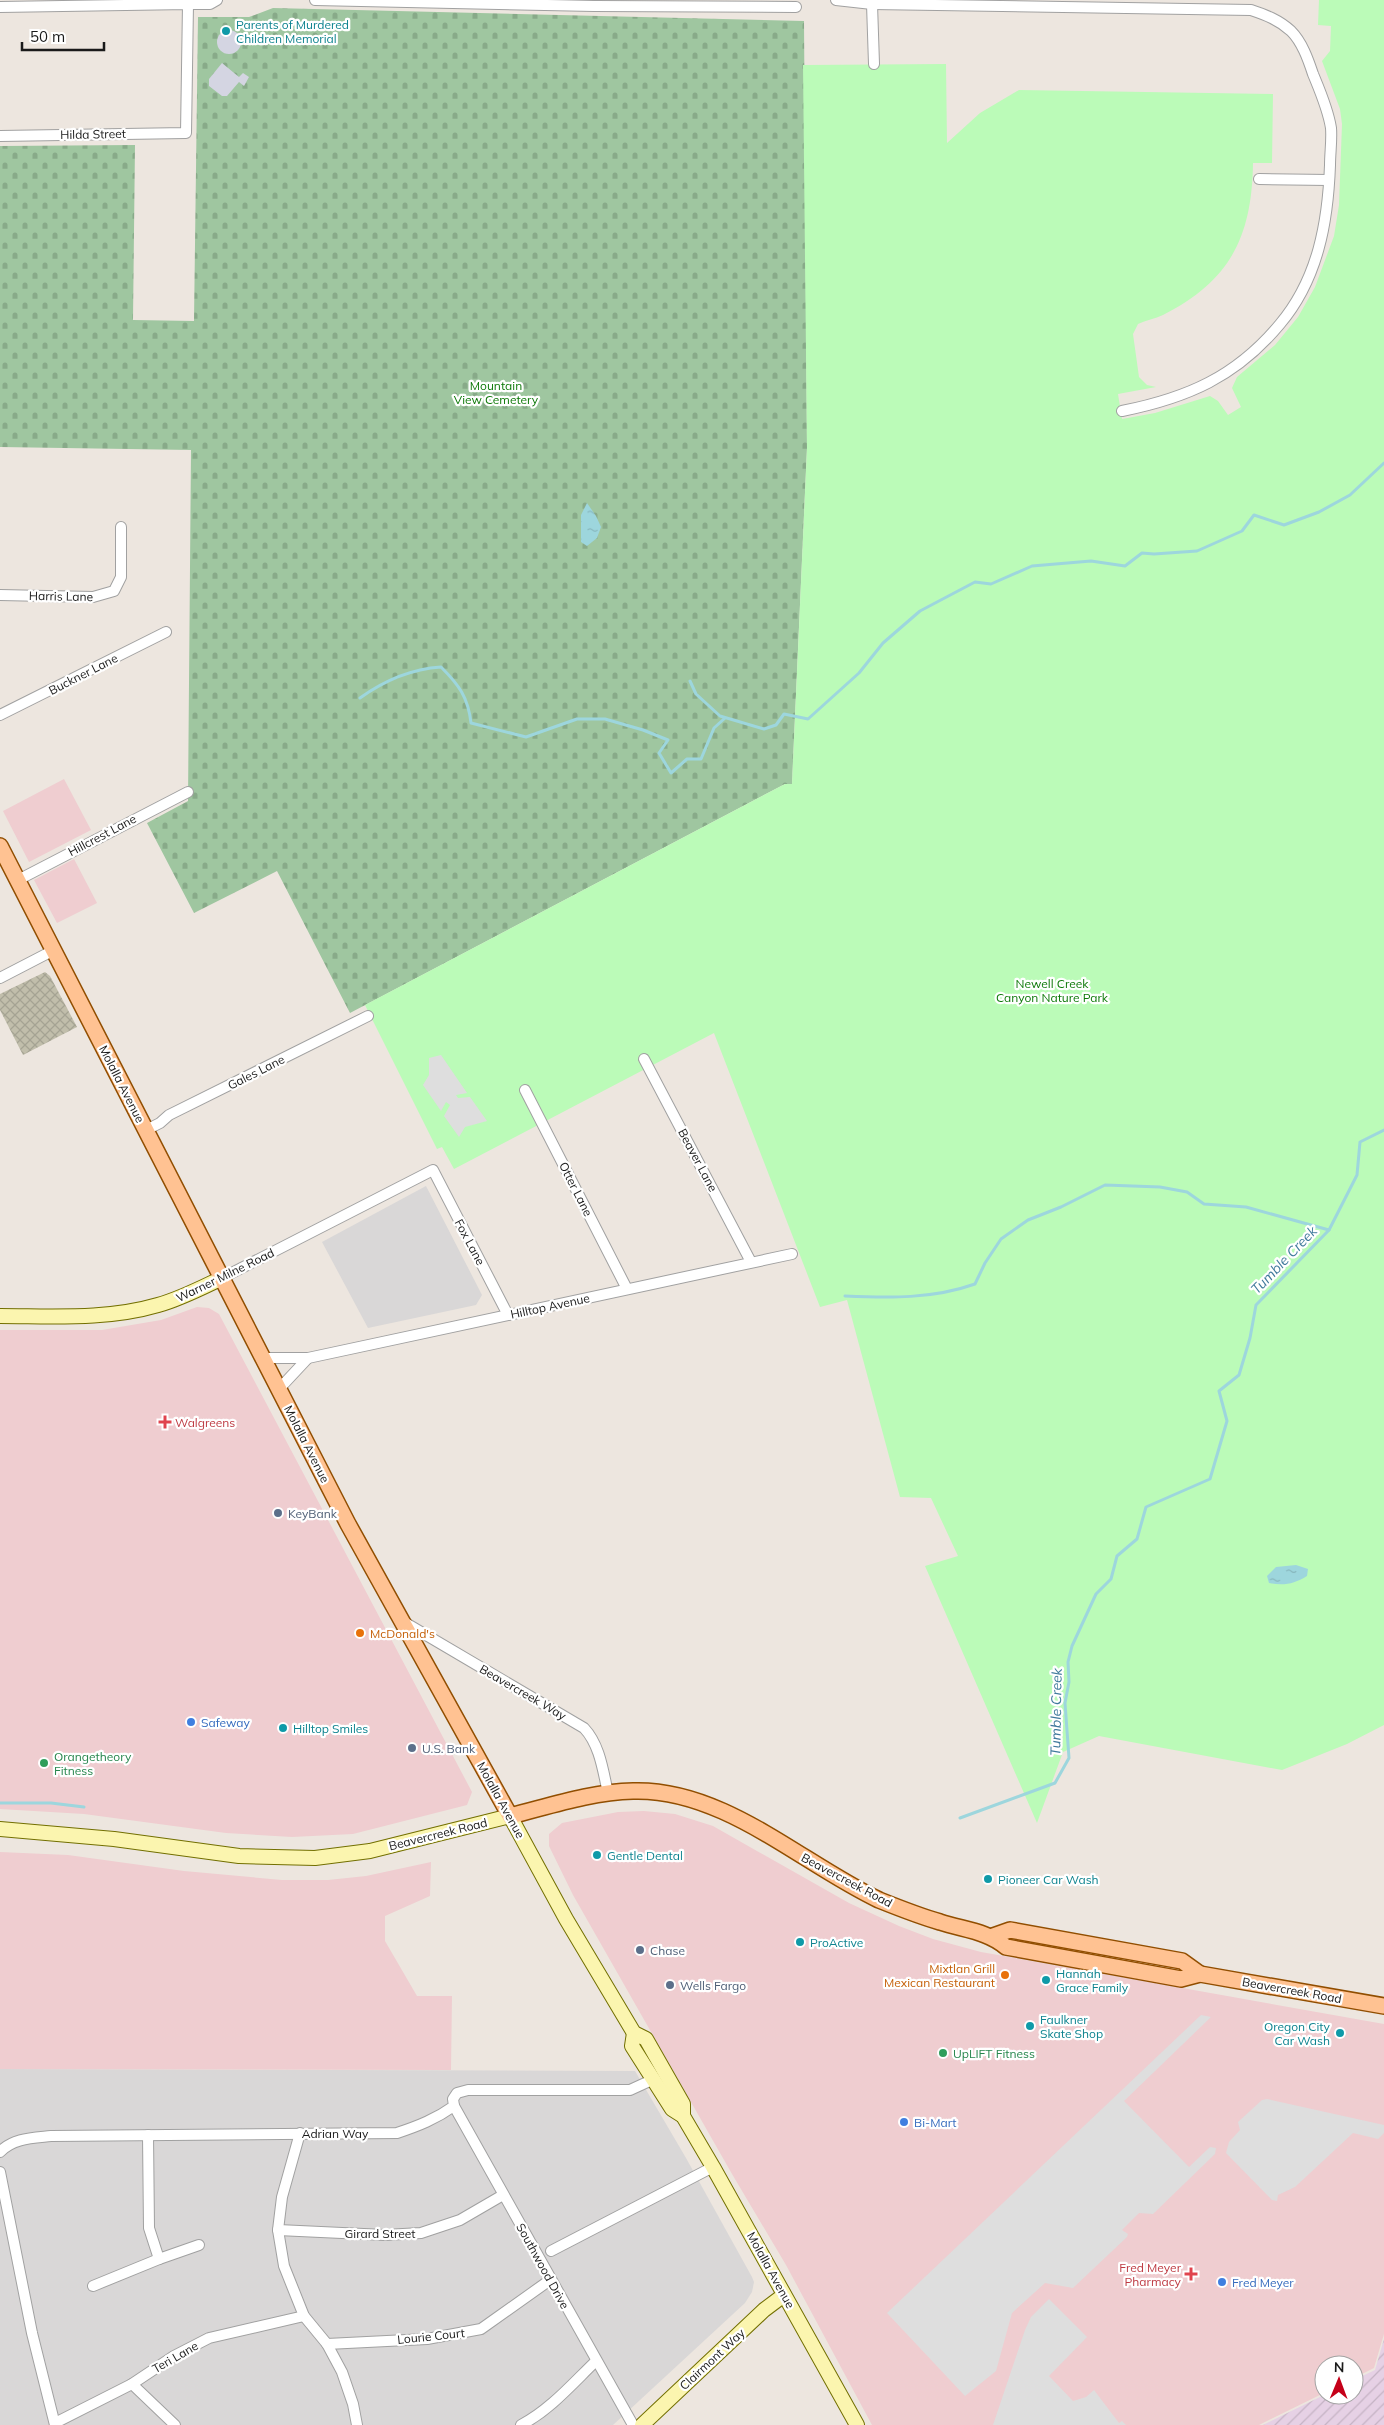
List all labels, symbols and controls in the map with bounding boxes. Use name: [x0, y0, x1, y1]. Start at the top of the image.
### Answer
place label: Parents of Murdered Children Memorial: [236, 17, 349, 46]
scale bar: [22, 20, 105, 52]
marker: Parents of Murdered Children Memorial: [220, 25, 232, 37]
text: 50 m: [30, 27, 65, 46]
street label: Hilda Street: [60, 126, 126, 142]
park label: Mountain View Cemetery: [454, 378, 539, 407]
street label: Harris Lane: [29, 588, 93, 604]
street label: Buckner Lane: [46, 650, 120, 698]
street label: Hillcrest Lane: [65, 811, 139, 859]
park label: Newell Creek Canyon Nature Park: [996, 976, 1109, 1005]
street label: Molalla Avenue: [96, 1043, 148, 1125]
street label: Gales Lane: [225, 1051, 287, 1093]
street label: Beaver Lane: [675, 1126, 721, 1194]
street label: Otter Lane: [556, 1159, 596, 1219]
street label: Fox Lane: [452, 1216, 488, 1268]
water label: Tumble Creek: [1247, 1222, 1322, 1298]
street label: Warner Milne Road: [173, 1245, 277, 1305]
street label: Hilltop Avenue: [509, 1290, 591, 1322]
street label: Molalla Avenue: [281, 1403, 333, 1485]
place label: Walgreens: [175, 1415, 235, 1430]
marker: Walgreens: [159, 1416, 171, 1428]
place label: KeyBank: [288, 1506, 338, 1521]
marker: KeyBank: [272, 1507, 284, 1519]
place label: McDonald's: [370, 1626, 435, 1641]
marker: McDonald's: [354, 1627, 366, 1639]
street label: Beavercreek Way: [477, 1661, 570, 1723]
water label: Tumble Creek: [1046, 1667, 1066, 1756]
place label: Safeway: [201, 1715, 250, 1730]
marker: Safeway: [185, 1716, 197, 1728]
place label: Hilltop Smiles: [293, 1721, 368, 1736]
marker: Hilltop Smiles: [277, 1722, 289, 1734]
place label: U.S. Bank: [422, 1741, 476, 1756]
marker: U.S. Bank: [406, 1742, 418, 1754]
place label: Orangetheory Fitness: [54, 1749, 132, 1778]
marker: Orangetheory Fitness: [38, 1757, 50, 1769]
street label: Molalla Avenue: [474, 1759, 528, 1841]
street label: Beavercreek Road: [387, 1815, 489, 1853]
place label: Gentle Dental: [607, 1848, 683, 1863]
marker: Gentle Dental: [591, 1849, 603, 1861]
street label: Beavercreek Road: [799, 1850, 895, 1910]
place label: Pioneer Car Wash: [998, 1872, 1099, 1887]
marker: Pioneer Car Wash: [982, 1873, 994, 1885]
place label: ProActive: [810, 1935, 863, 1950]
marker: ProActive: [794, 1936, 806, 1948]
place label: Chase: [650, 1943, 685, 1958]
marker: Chase: [634, 1944, 646, 1956]
place label: Mixtlan Grill Mexican Restaurant: [884, 1961, 995, 1990]
place label: Hannah Grace Family: [1056, 1966, 1129, 1995]
marker: Mixtlan Grill Mexican Restaurant: [999, 1969, 1011, 1981]
marker: Hannah Grace Family: [1040, 1974, 1052, 1986]
street label: Beavercreek Road: [1241, 1974, 1343, 2006]
place label: Wells Fargo: [680, 1978, 746, 1993]
marker: Wells Fargo: [664, 1979, 676, 1991]
place label: Faulkner Skate Shop: [1040, 2012, 1103, 2041]
place label: Oregon City Car Wash: [1264, 2019, 1331, 2048]
marker: Faulkner Skate Shop: [1024, 2020, 1036, 2032]
marker: Oregon City Car Wash: [1334, 2027, 1346, 2039]
place label: UpLIFT Fitness: [953, 2046, 1035, 2061]
marker: UpLIFT Fitness: [937, 2047, 949, 2059]
place label: Bi-Mart: [914, 2115, 957, 2130]
marker: Bi-Mart: [898, 2116, 910, 2128]
street label: Adrian Way: [302, 2126, 369, 2141]
street label: Southwood Drive: [513, 2220, 573, 2312]
street label: Girard Street: [345, 2226, 415, 2241]
street label: Molalla Avenue: [744, 2229, 798, 2311]
place label: Fred Meyer Pharmacy: [1119, 2260, 1182, 2289]
marker: Fred Meyer Pharmacy: [1185, 2268, 1197, 2280]
place label: Fred Meyer: [1232, 2275, 1294, 2290]
marker: Fred Meyer: [1216, 2276, 1228, 2288]
street label: Lourie Court: [397, 2325, 465, 2347]
street label: Clairmont Way: [676, 2325, 748, 2393]
street label: Teri Lane: [149, 2338, 201, 2376]
north arrow: [1314, 2355, 1364, 2405]
text: N: [1334, 2358, 1345, 2376]

